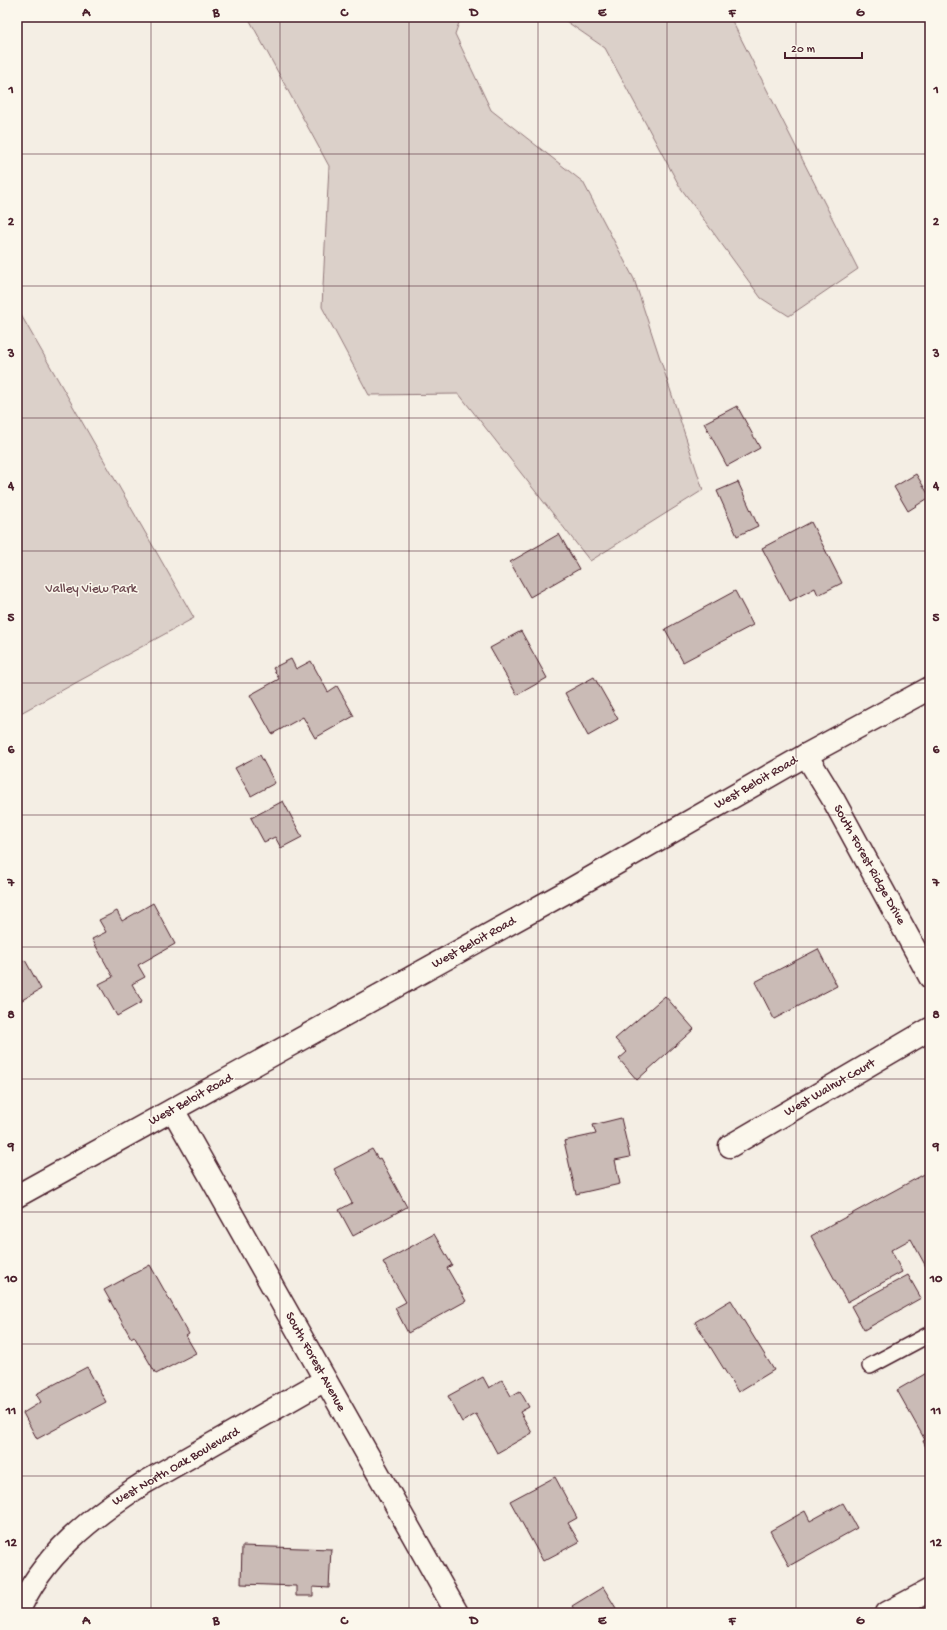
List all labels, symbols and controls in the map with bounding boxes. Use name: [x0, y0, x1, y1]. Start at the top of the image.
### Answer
text: A: [81, 6, 91, 21]
text: B: [212, 6, 221, 21]
text: C: [339, 6, 349, 21]
text: D: [469, 6, 479, 21]
text: E: [598, 6, 607, 21]
text: F: [728, 6, 737, 21]
text: G: [856, 6, 865, 21]
scale bar: [785, 34, 862, 60]
text: 20 m: [791, 43, 816, 57]
text: 1: [7, 83, 14, 98]
text: 1: [932, 83, 939, 98]
text: 2: [8, 215, 15, 230]
text: 2: [933, 215, 940, 230]
text: 3: [7, 347, 15, 362]
text: 3: [932, 347, 940, 362]
text: 4: [7, 479, 15, 494]
text: 4: [932, 479, 940, 494]
park label: Valley View Park: [44, 582, 138, 597]
text: 5: [8, 611, 15, 626]
text: 5: [933, 611, 940, 626]
text: 6: [8, 743, 15, 758]
text: 6: [933, 743, 940, 758]
street label: West Beloit Road: [712, 752, 801, 813]
street label: South Forest Ridge Drive: [830, 802, 908, 928]
text: 7: [7, 876, 16, 891]
text: 7: [932, 876, 941, 891]
street label: West Beloit Road: [429, 913, 520, 972]
text: 8: [7, 1008, 15, 1023]
text: 8: [932, 1008, 940, 1023]
street label: West Walnut Court: [782, 1055, 880, 1120]
street label: West Beloit Road: [146, 1070, 237, 1129]
text: 9: [7, 1140, 15, 1155]
text: 9: [932, 1140, 940, 1155]
text: 10: [4, 1272, 18, 1287]
text: 10: [929, 1272, 943, 1287]
street label: South Forest Avenue: [281, 1310, 349, 1415]
text: 11: [5, 1404, 16, 1419]
text: 11: [930, 1404, 941, 1419]
street label: West North Oak Boulevard: [110, 1424, 243, 1510]
text: 12: [4, 1536, 17, 1551]
text: 12: [929, 1536, 942, 1551]
text: A: [81, 1614, 91, 1629]
text: B: [212, 1614, 221, 1629]
text: C: [339, 1614, 349, 1629]
text: D: [469, 1614, 479, 1629]
text: E: [598, 1614, 607, 1629]
text: F: [728, 1614, 737, 1629]
text: G: [856, 1614, 865, 1629]

